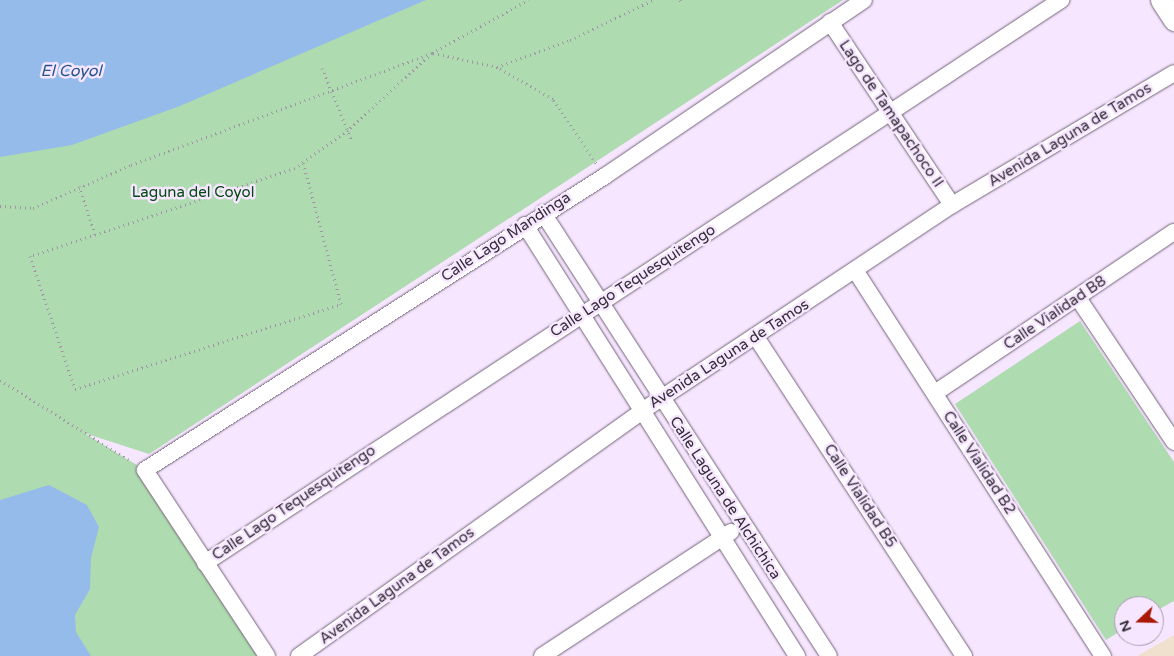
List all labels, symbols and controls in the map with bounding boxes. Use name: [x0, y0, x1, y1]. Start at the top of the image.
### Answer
street label: Lago de Tamapachoco II: [835, 37, 947, 191]
water label: El Coyol: [40, 61, 102, 81]
street label: Avenida Laguna de Tamos: [985, 79, 1155, 191]
park label: Laguna del Coyol: [132, 184, 254, 202]
street label: Calle Lago Mandinga: [438, 188, 574, 286]
street label: Calle Lago Tequesquitengo: [547, 221, 719, 341]
street label: Calle Vialidad B8: [1000, 272, 1110, 354]
street label: Avenida Laguna de Tamos: [646, 296, 812, 412]
street label: Calle Vialidad B2: [939, 408, 1019, 518]
street label: Calle Laguna de Alchichica: [666, 413, 784, 583]
street label: Calle Lago Tequesquitengo: [209, 441, 379, 565]
street label: Calle Vialidad B5: [820, 441, 900, 551]
street label: Avenida Laguna de Tamos: [316, 524, 478, 648]
north arrow: [1114, 596, 1164, 646]
text: N: [1116, 618, 1135, 634]

